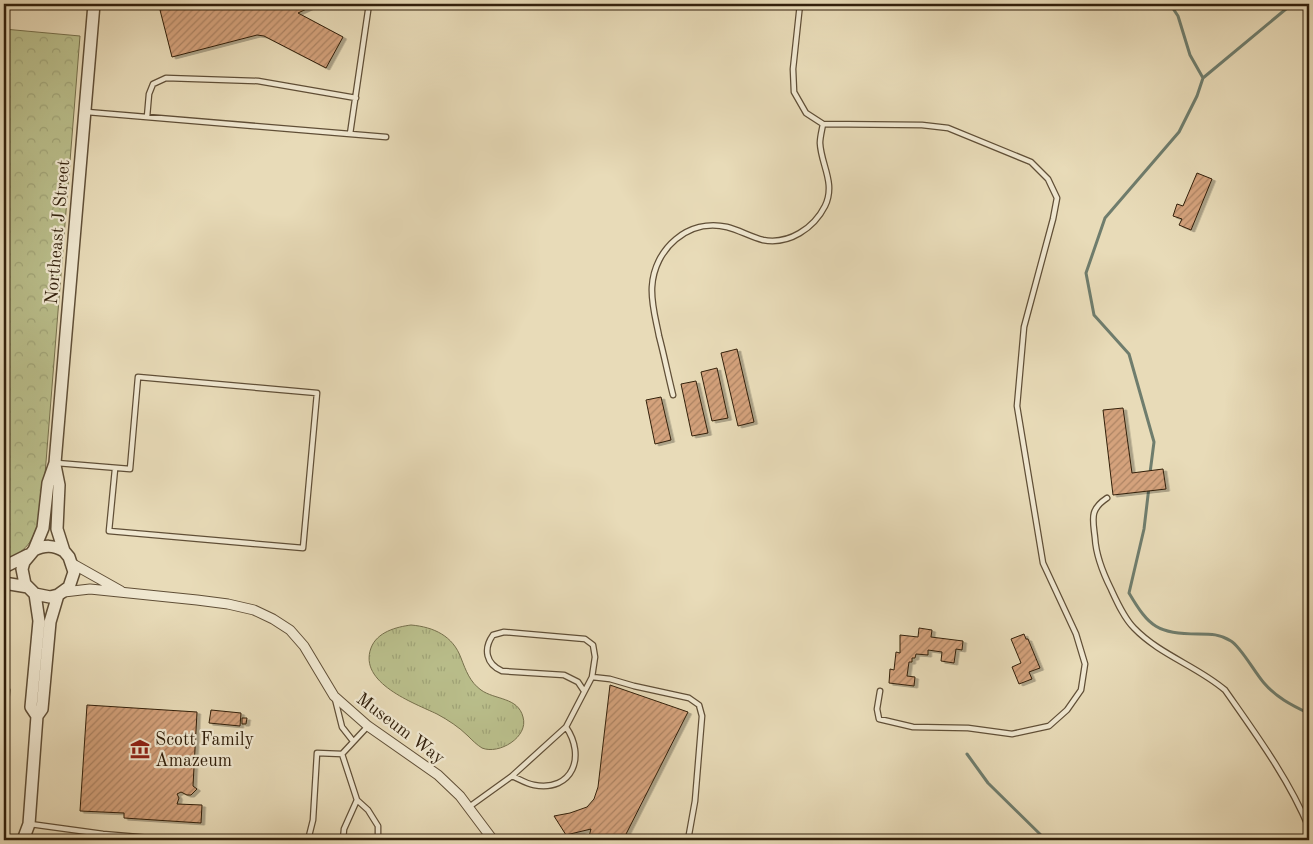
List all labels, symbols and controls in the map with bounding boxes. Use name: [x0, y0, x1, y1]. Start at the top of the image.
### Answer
street label: Northeast J Street: [43, 159, 73, 305]
street label: Museum Way: [353, 690, 448, 768]
place label: Scott Family Amazeum: [155, 731, 254, 770]
museum icon: Scott Family Amazeum: [129, 738, 151, 760]

